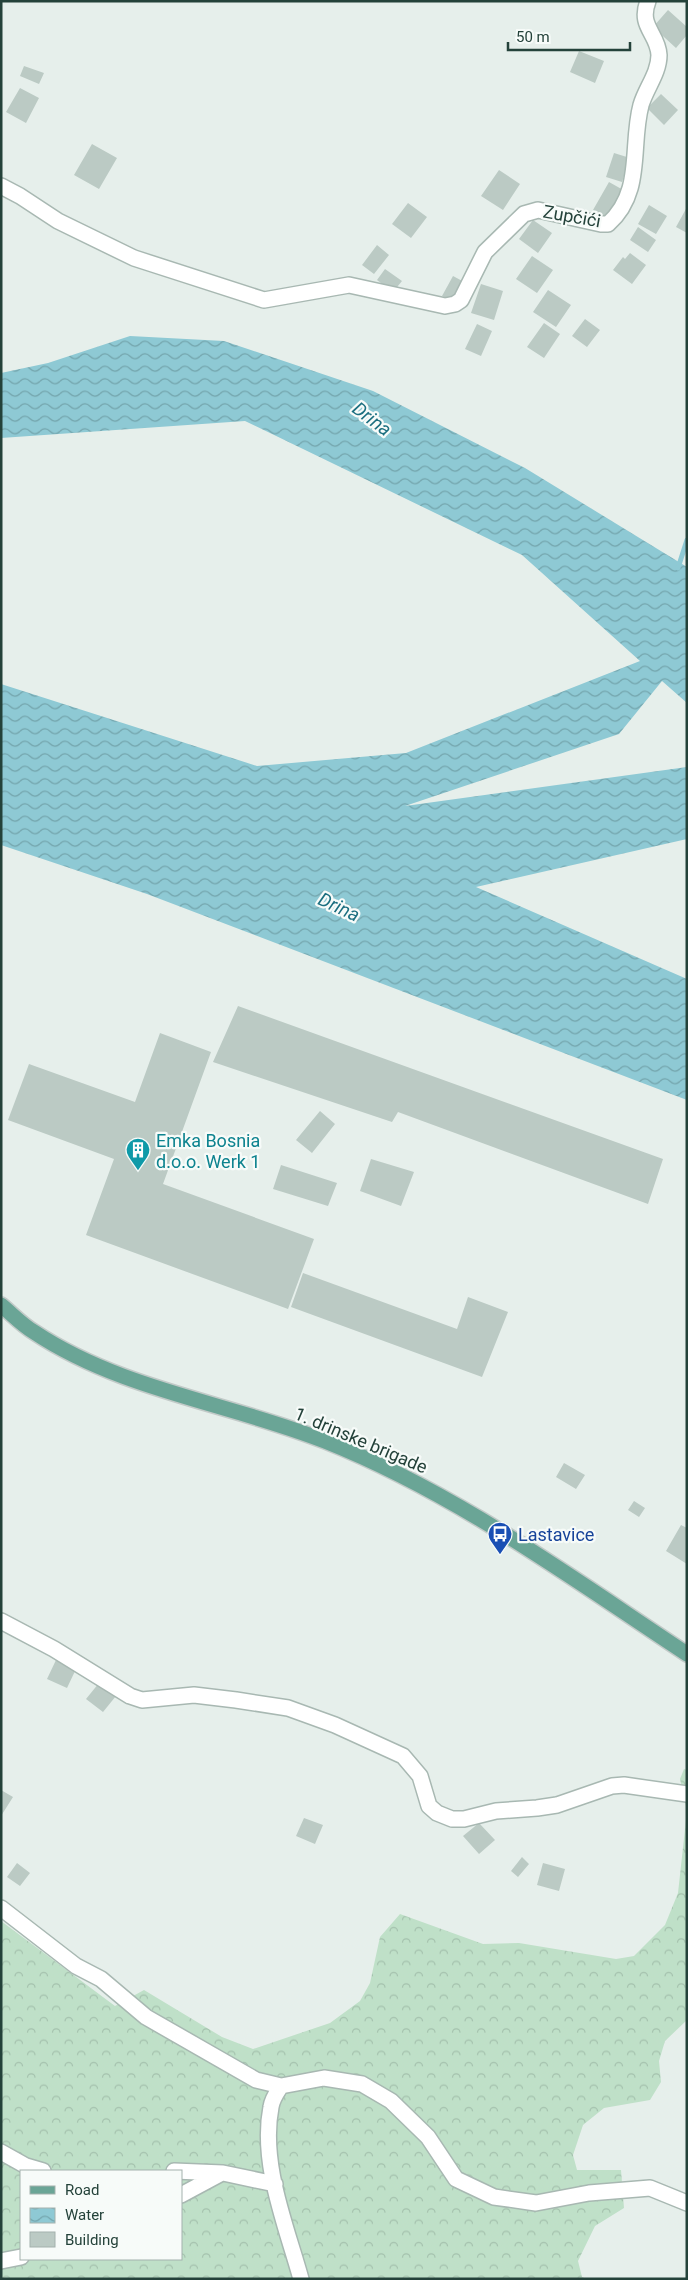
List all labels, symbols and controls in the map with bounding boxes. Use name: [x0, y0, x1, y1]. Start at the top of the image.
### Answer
scale bar: [508, 20, 630, 52]
text: 50 m: [516, 28, 550, 46]
street label: Zupčići: [541, 201, 603, 231]
water label: Drina: [348, 397, 396, 441]
water label: Drina: [315, 887, 363, 927]
place label: Emka Bosnia d.o.o. Werk 1: [156, 1130, 260, 1172]
building icon: Emka Bosnia d.o.o. Werk 1: [125, 1137, 151, 1171]
street label: 1. drinske brigade: [291, 1403, 431, 1477]
bus stop icon: Lastavice: [487, 1521, 513, 1555]
place label: Lastavice: [518, 1524, 594, 1545]
legend: [20, 2170, 182, 2260]
text: Road: [65, 2181, 99, 2199]
text: Water: [65, 2206, 104, 2224]
text: Building: [65, 2231, 119, 2249]

